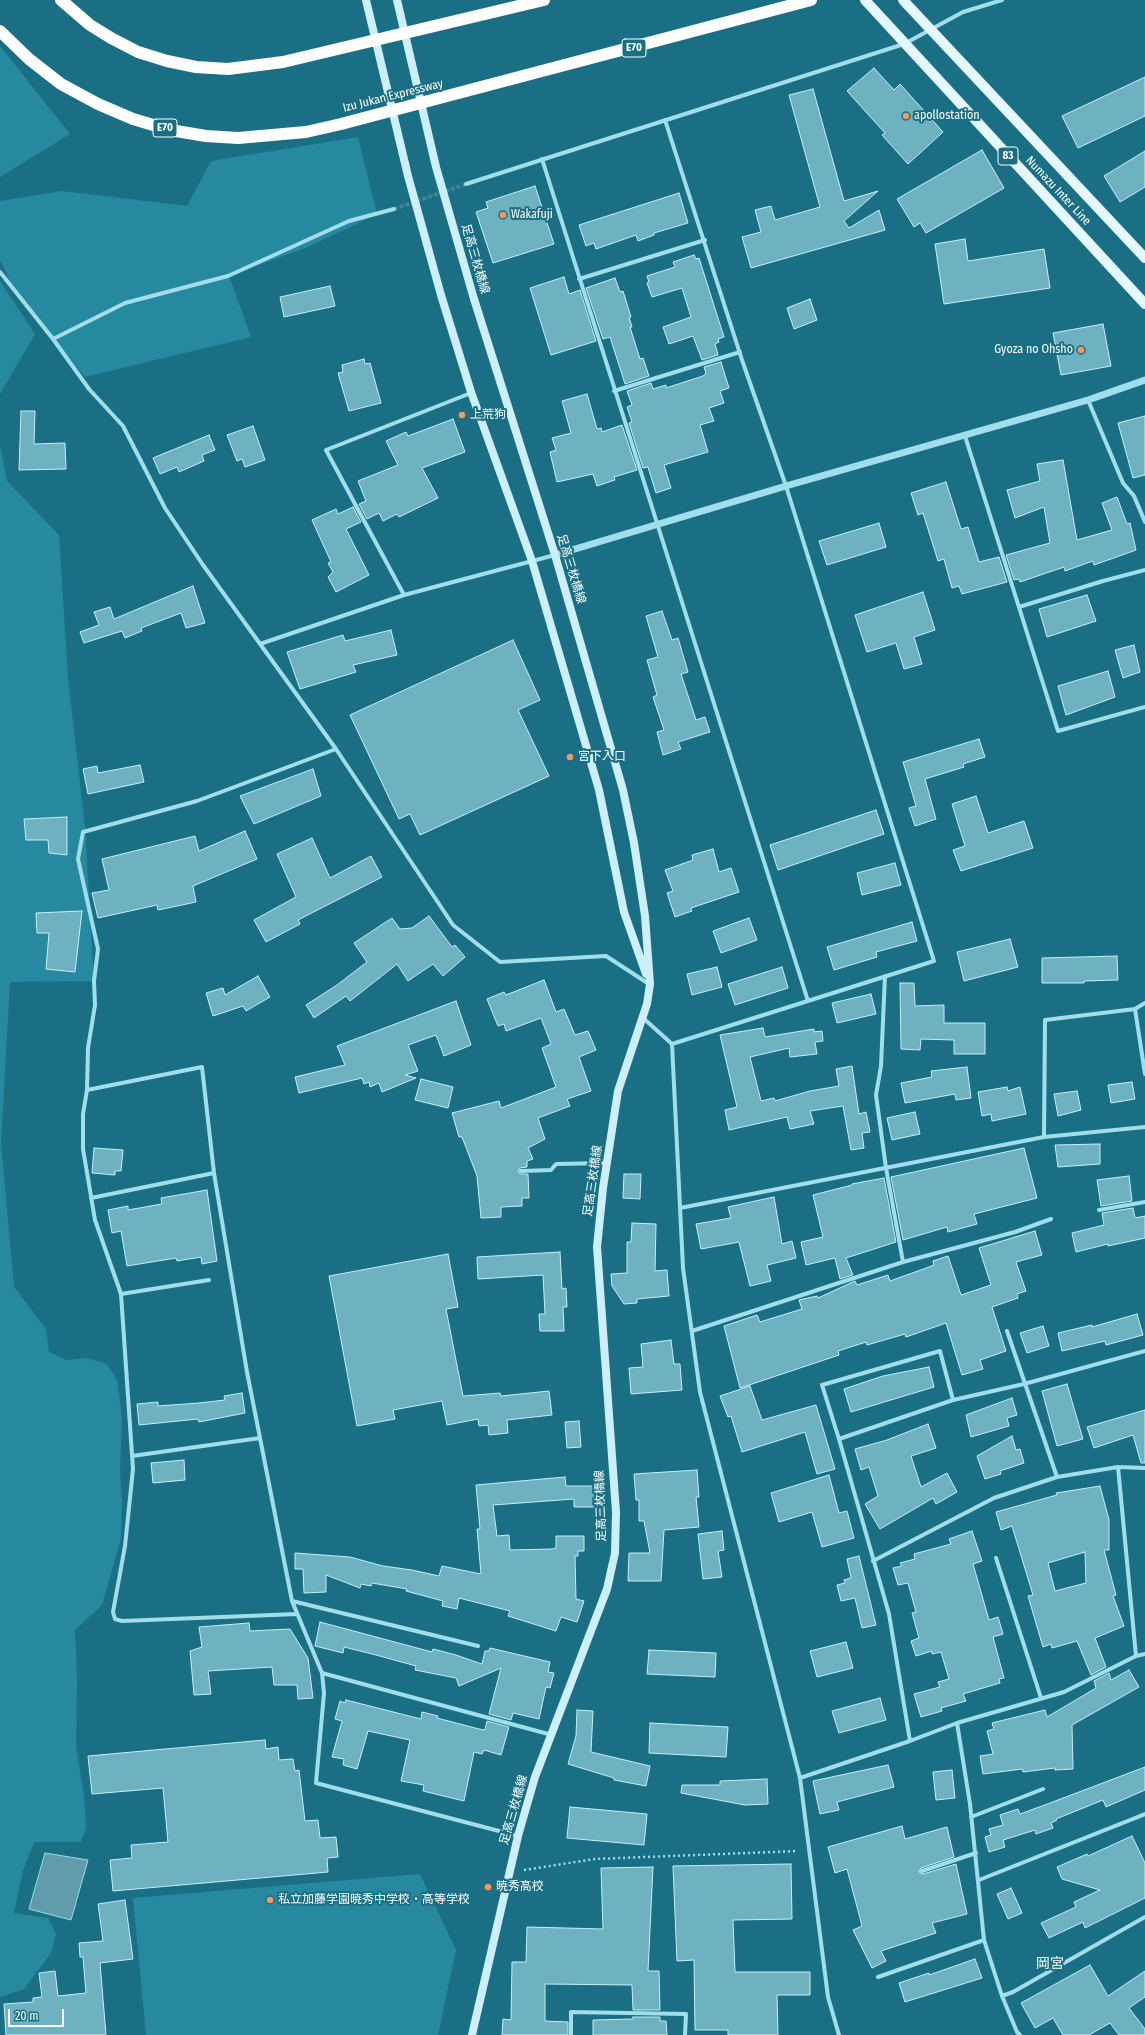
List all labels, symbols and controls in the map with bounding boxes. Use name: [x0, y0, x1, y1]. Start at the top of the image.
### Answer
road number: E70: [622, 39, 646, 57]
street label: Izu Jukan Expressway: [341, 77, 445, 115]
place label: apollostation: [914, 109, 980, 123]
marker: apollostation: [901, 111, 911, 121]
road number: E70: [153, 119, 177, 137]
road number: 83: [998, 147, 1018, 165]
street label: Numazu Inter Line: [1022, 153, 1094, 229]
place label: Wakafuji: [511, 208, 553, 222]
marker: Wakafuji: [498, 210, 508, 220]
street label: 足高三枚橋線: [458, 222, 492, 296]
place label: Gyoza no Ohsho: [994, 343, 1073, 357]
marker: Gyoza no Ohsho: [1076, 345, 1086, 355]
place label: 上荒狗: [470, 408, 506, 422]
marker: 上荒狗: [457, 410, 467, 420]
street label: 足高三枚橋線: [554, 532, 588, 606]
place label: 宮下入口: [578, 750, 626, 764]
marker: 宮下入口: [565, 752, 575, 762]
street label: 足高三枚橋線: [581, 1144, 605, 1218]
street label: 足高三枚橋線: [593, 1470, 609, 1542]
street label: 足高三枚橋線: [497, 1773, 531, 1847]
place label: 暁秀高校: [496, 1880, 544, 1894]
marker: 暁秀高校: [483, 1882, 493, 1892]
place label: 私立加藤学園暁秀中学校・高等学校: [278, 1893, 470, 1907]
marker: 私立加藤学園暁秀中学校・高等学校: [265, 1895, 275, 1905]
district label: 岡宮: [1036, 1956, 1064, 1972]
scale bar: [10, 2001, 66, 2027]
text: 20 m: [15, 2009, 39, 2023]

